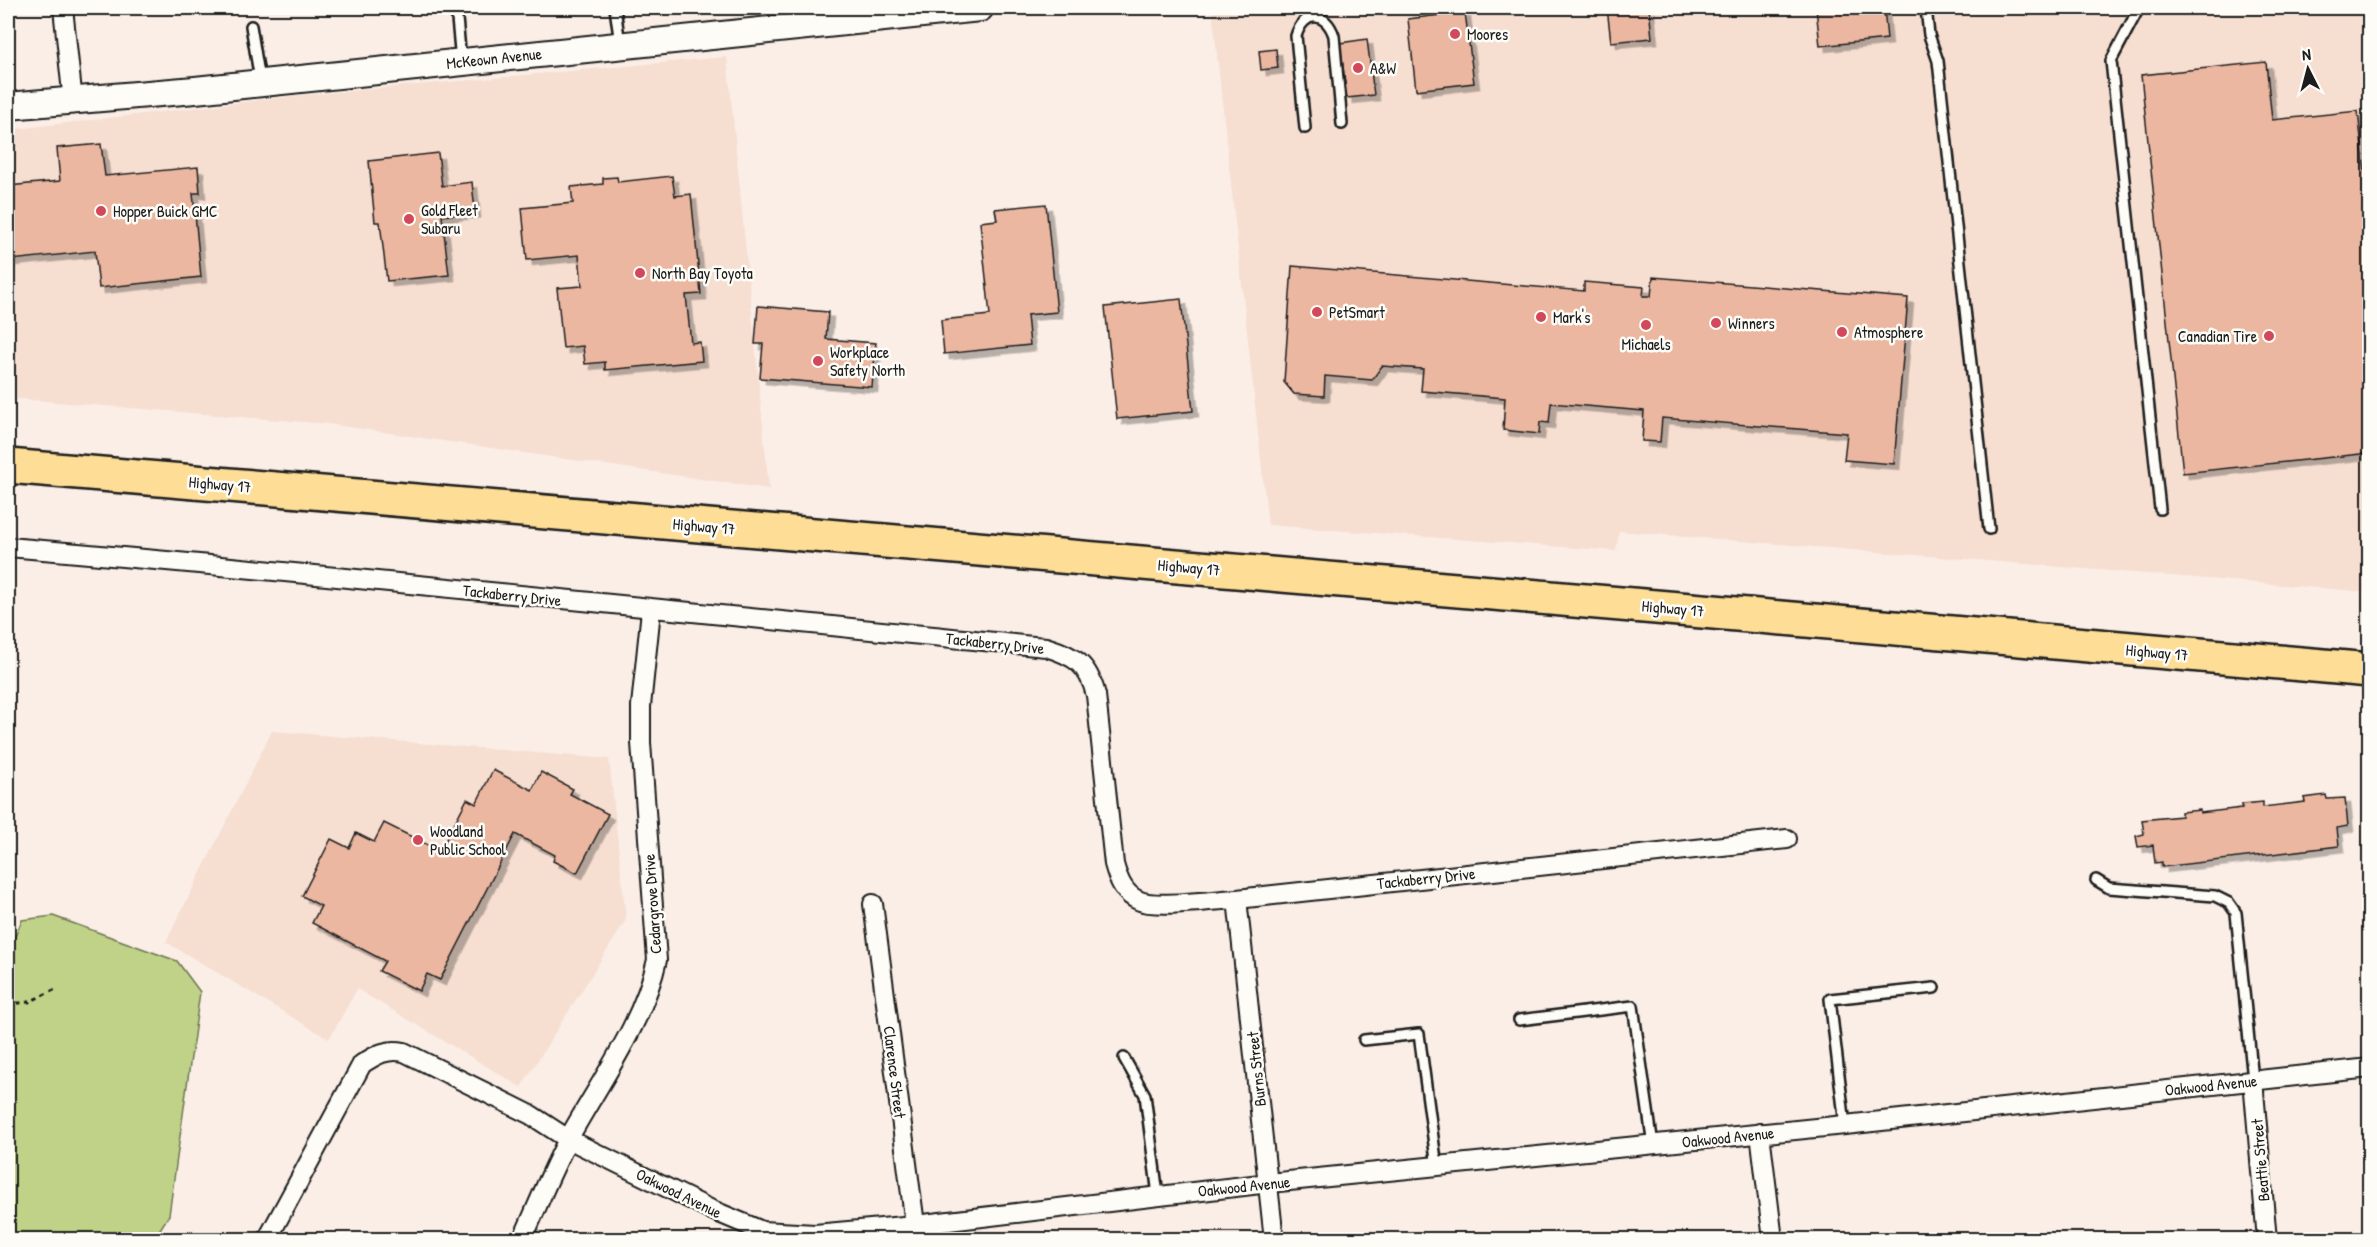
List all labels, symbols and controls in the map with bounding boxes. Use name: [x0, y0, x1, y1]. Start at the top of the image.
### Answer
place label: Moores: [1467, 23, 1508, 45]
marker: Moores: [1448, 27, 1462, 41]
north arrow: [2278, 39, 2338, 99]
street label: McKeown Avenue: [445, 42, 543, 74]
text: N: [2301, 43, 2312, 65]
place label: A&W: [1370, 57, 1396, 79]
marker: A&W: [1351, 61, 1365, 75]
place label: Gold Fleet Subaru: [421, 199, 478, 239]
place label: Hopper Buick GMC: [113, 200, 218, 222]
marker: Hopper Buick GMC: [94, 204, 108, 218]
marker: Gold Fleet Subaru: [402, 212, 416, 226]
place label: North Bay Toyota: [652, 262, 753, 284]
marker: North Bay Toyota: [633, 266, 647, 280]
place label: PetSmart: [1329, 301, 1385, 323]
marker: PetSmart: [1310, 305, 1324, 319]
place label: Mark's: [1553, 306, 1590, 328]
marker: Mark's: [1534, 310, 1548, 324]
place label: Winners: [1728, 312, 1775, 334]
marker: Winners: [1709, 316, 1723, 330]
marker: Michaels: [1639, 318, 1653, 332]
place label: Atmosphere: [1854, 321, 1924, 343]
marker: Atmosphere: [1835, 325, 1849, 339]
place label: Canadian Tire: [2178, 325, 2258, 347]
marker: Canadian Tire: [2262, 329, 2276, 343]
place label: Michaels: [1621, 333, 1671, 355]
place label: Workplace Safety North: [830, 341, 905, 381]
marker: Workplace Safety North: [811, 354, 825, 368]
street label: Highway 17: [188, 470, 252, 498]
street label: Highway 17: [672, 512, 736, 540]
street label: Highway 17: [1157, 553, 1221, 581]
street label: Tackaberry Drive: [462, 579, 563, 611]
street label: Highway 17: [1641, 594, 1705, 622]
street label: Tackaberry Drive: [945, 627, 1046, 659]
street label: Highway 17: [2125, 638, 2189, 666]
place label: Woodland Public School: [430, 820, 507, 860]
marker: Woodland Public School: [411, 833, 425, 847]
street label: Cedargrove Drive: [637, 853, 666, 955]
street label: Tackaberry Drive: [1376, 862, 1477, 894]
street label: Clarence Street: [878, 1025, 912, 1120]
street label: Burns Street: [1241, 1030, 1271, 1107]
street label: Oakwood Avenue: [2164, 1069, 2259, 1101]
street label: Beattie Street: [2245, 1117, 2275, 1202]
street label: Oakwood Avenue: [1681, 1121, 1776, 1153]
street label: Oakwood Avenue: [633, 1163, 726, 1223]
street label: Oakwood Avenue: [1197, 1170, 1292, 1202]

